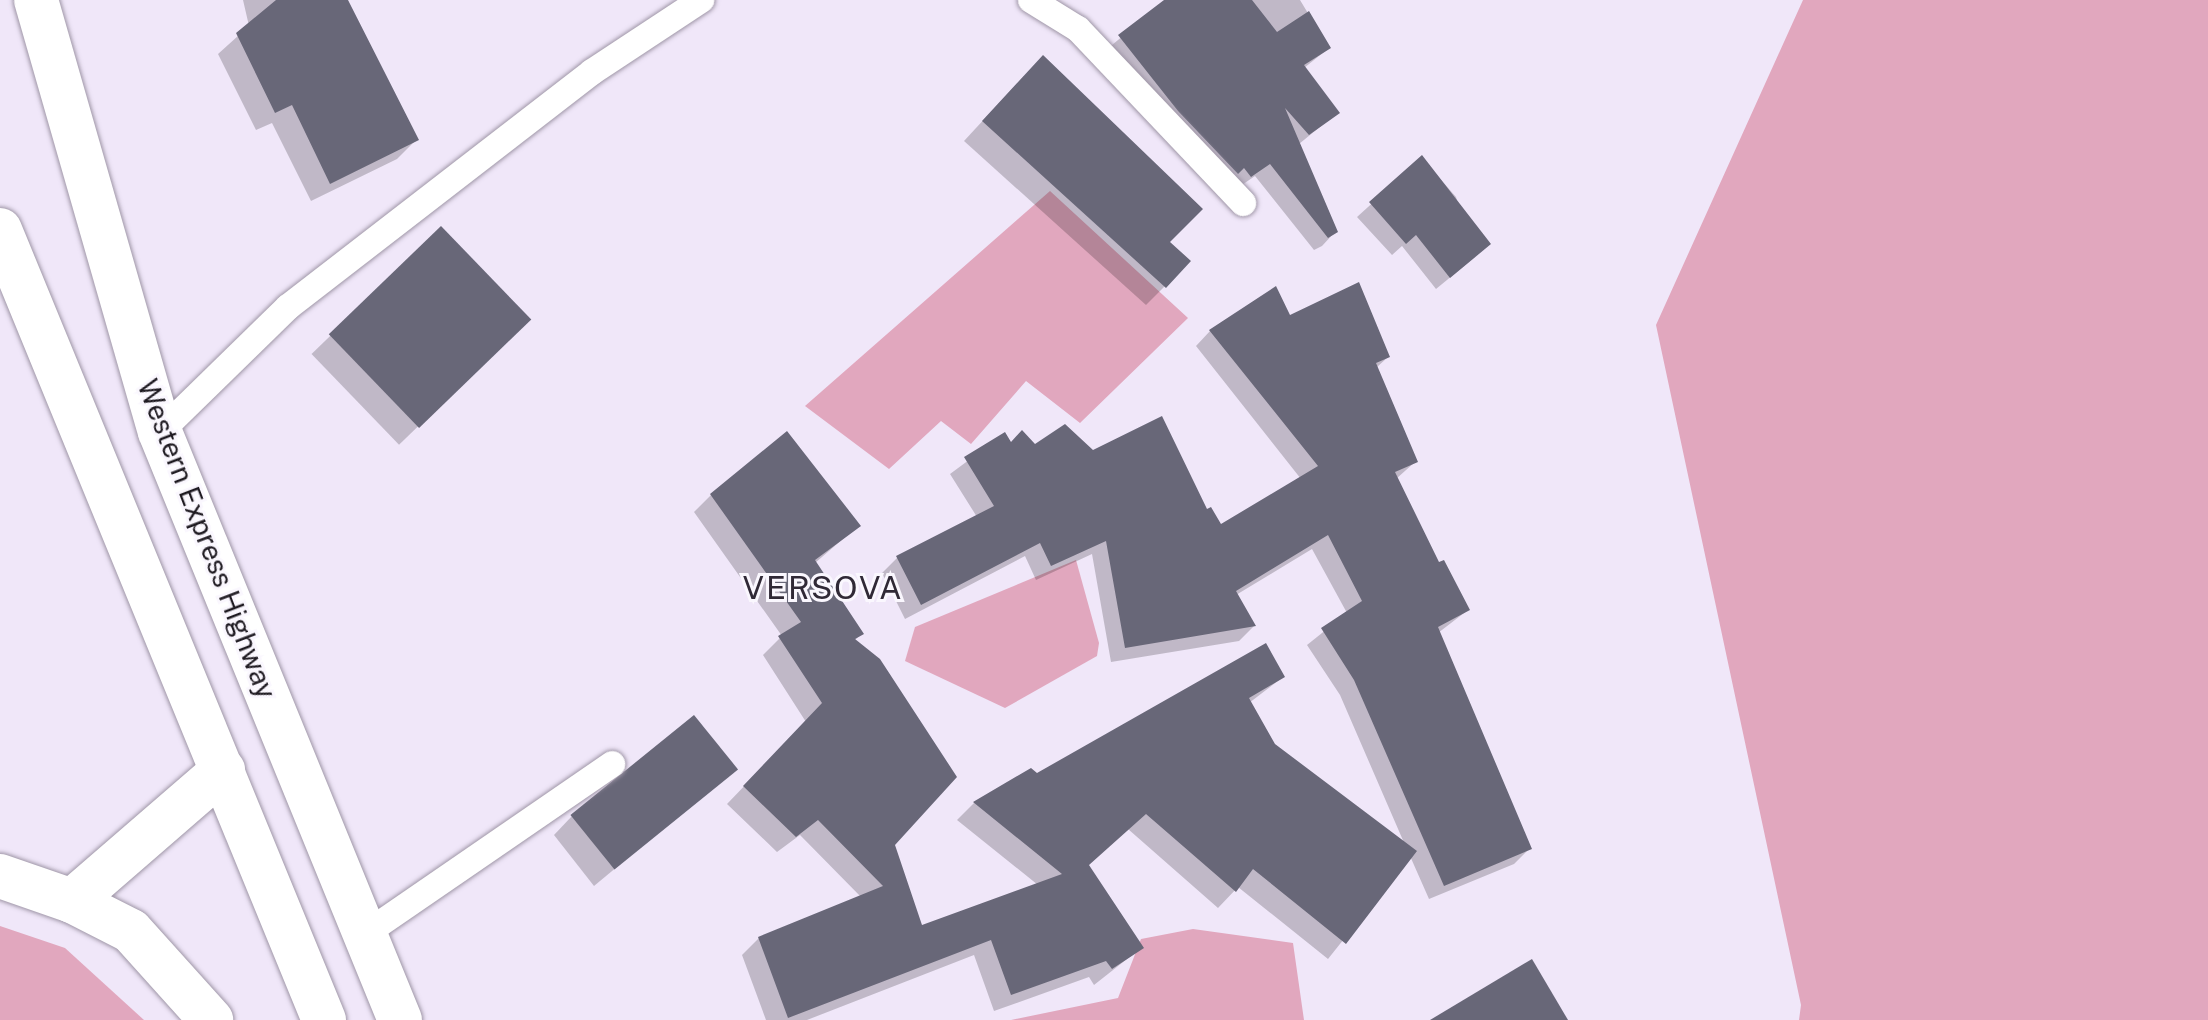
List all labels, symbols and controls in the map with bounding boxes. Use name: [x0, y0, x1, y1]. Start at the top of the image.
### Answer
street label: Western Express Highway: [130, 375, 284, 703]
district label: VERSOVA: [742, 569, 904, 607]

